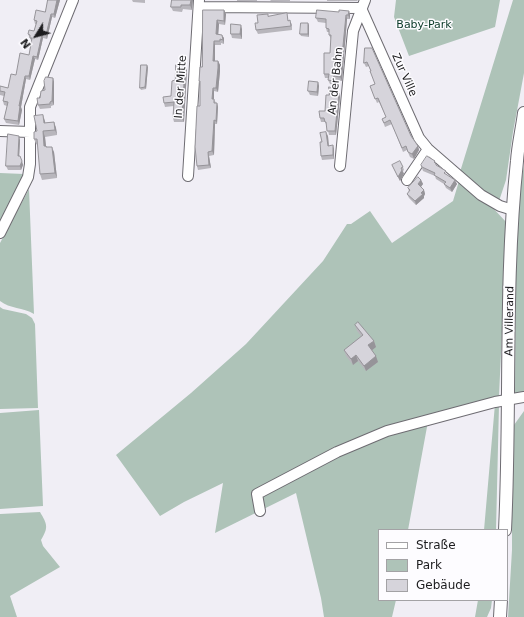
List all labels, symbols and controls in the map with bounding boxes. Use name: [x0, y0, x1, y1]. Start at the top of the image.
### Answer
north arrow: [16, 16, 56, 56]
park label: Baby-Park: [396, 18, 452, 32]
text: N: [18, 36, 34, 51]
street label: An der Bahn: [326, 47, 346, 115]
street label: Zur Ville: [389, 51, 419, 99]
street label: In der Mitte: [172, 55, 190, 119]
street label: Am Villerand: [503, 286, 517, 356]
legend: [378, 529, 508, 601]
text: Straße: [416, 538, 456, 552]
text: Park: [416, 558, 442, 572]
text: Gebäude: [416, 578, 470, 592]

